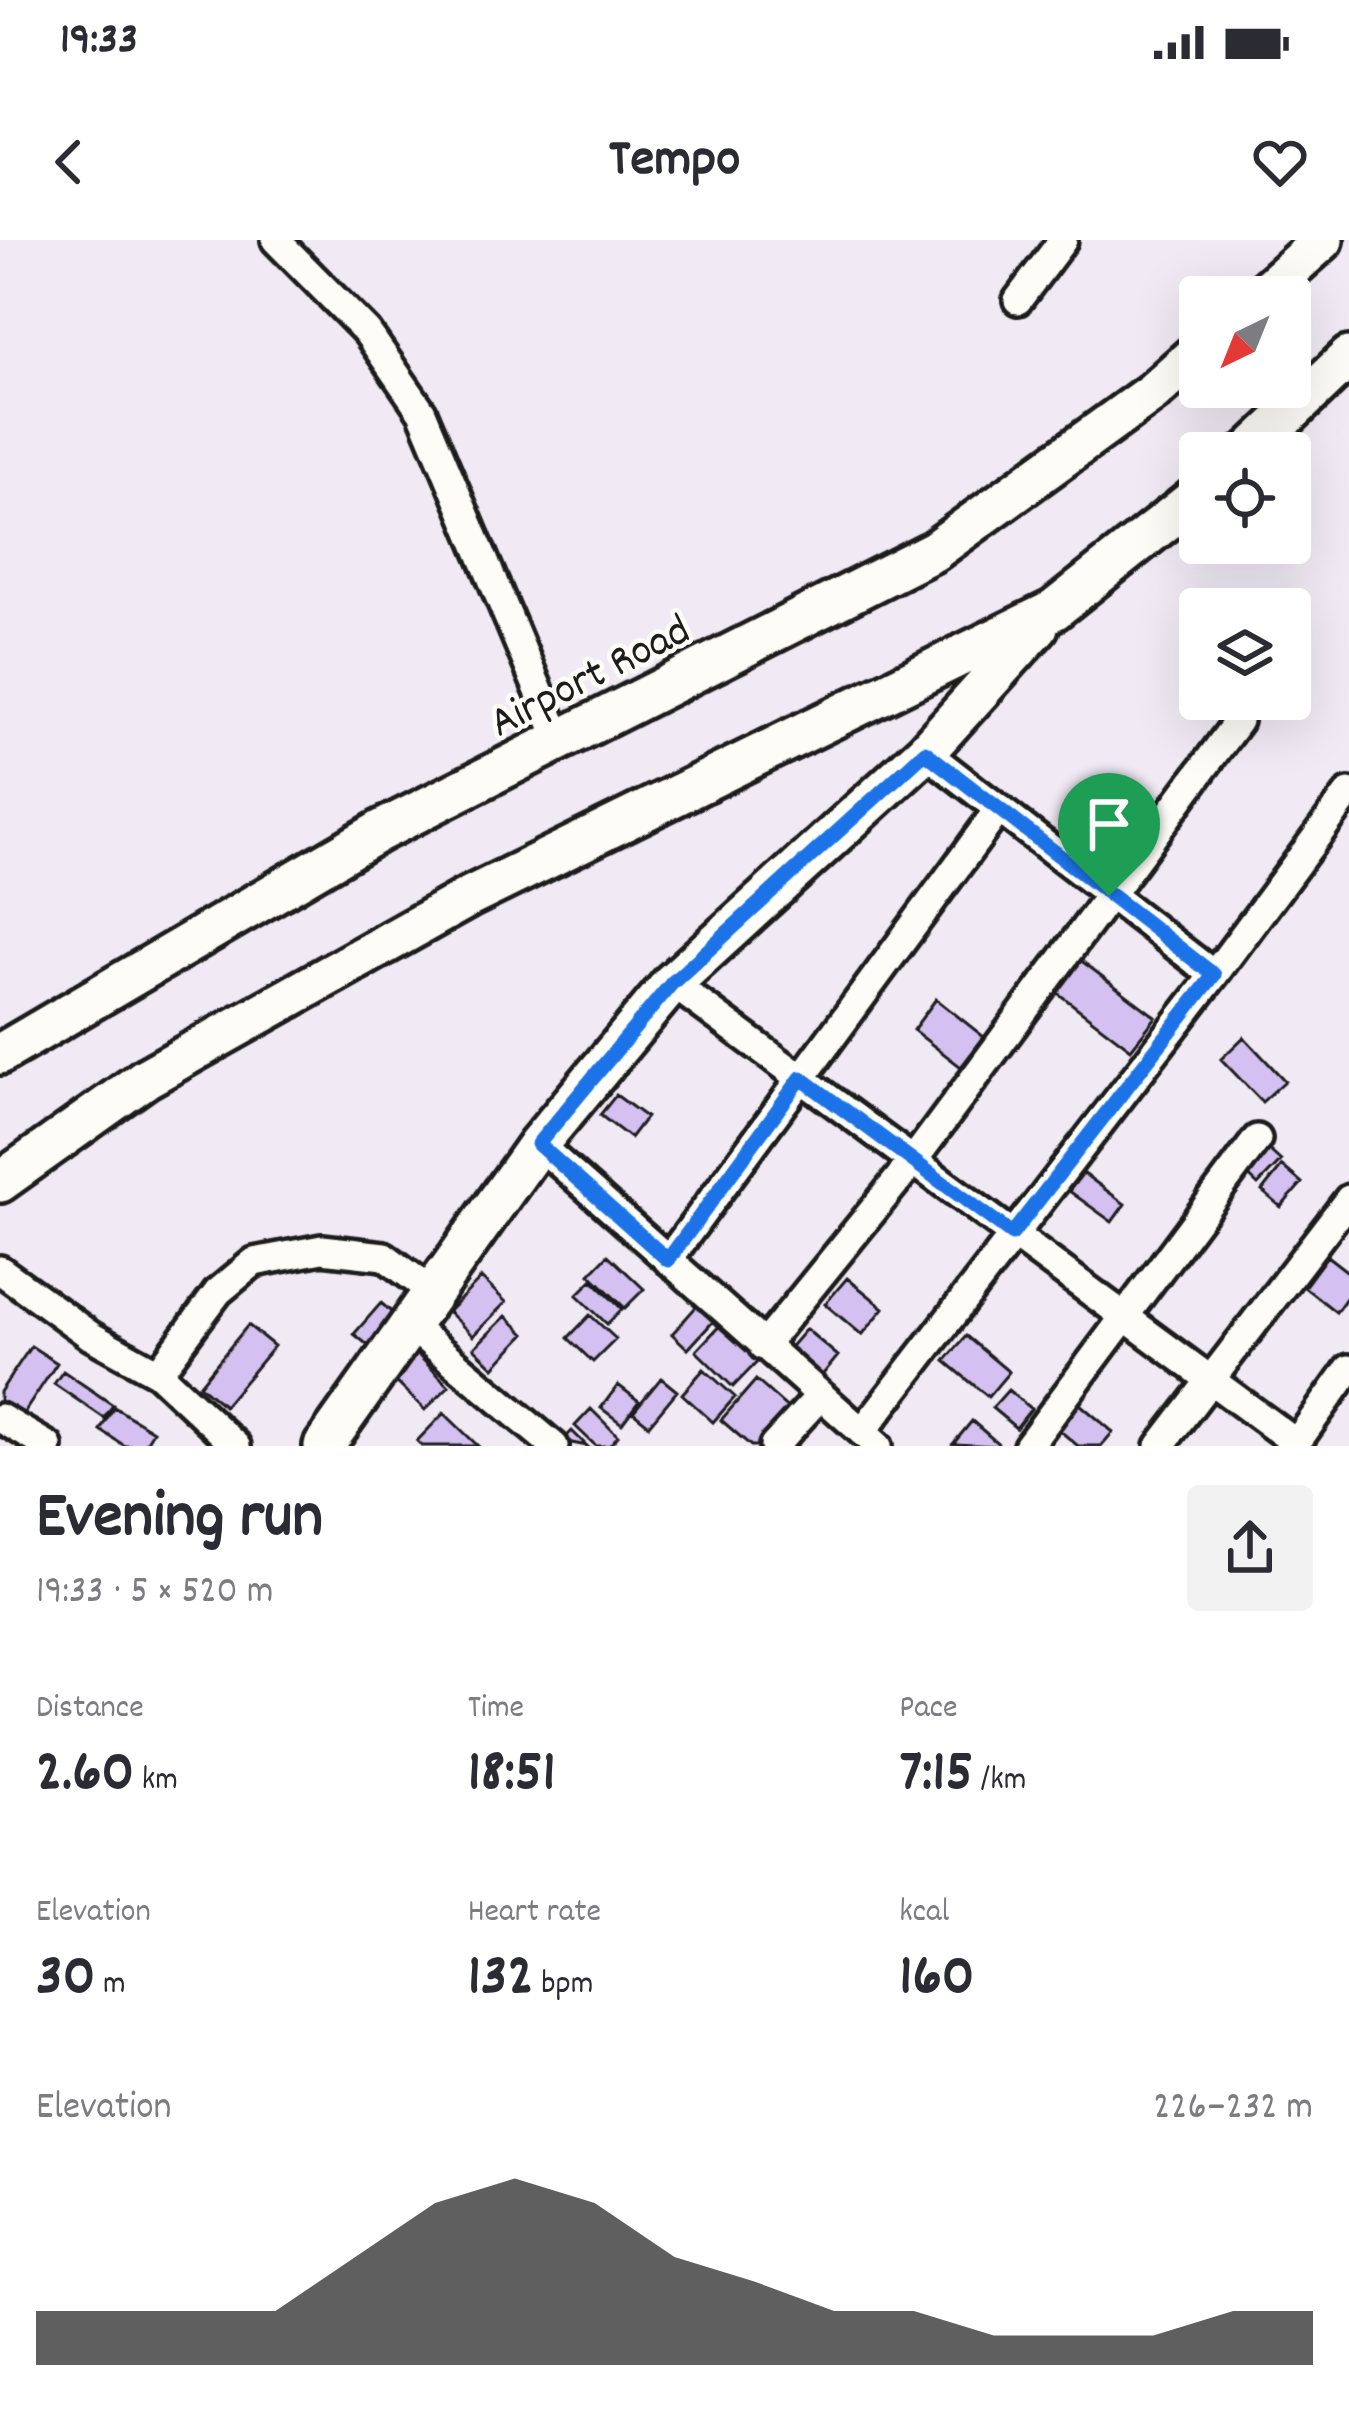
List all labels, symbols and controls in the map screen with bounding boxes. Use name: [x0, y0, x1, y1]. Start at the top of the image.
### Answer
text: 19:33: [60, 10, 138, 74]
text: Tempo: [609, 124, 740, 201]
icon: back: [36, 129, 102, 195]
icon: heart: [1247, 129, 1313, 195]
north arrow: [1179, 276, 1311, 408]
map controls: [1179, 276, 1311, 720]
button: locate: [1179, 432, 1311, 564]
button: layers: [1179, 588, 1311, 720]
street label: Airport Road: [480, 601, 703, 757]
pin: [1058, 773, 1160, 896]
icon: arrive: [1076, 791, 1142, 857]
text: Evening run: [36, 1474, 323, 1568]
button: share: [1187, 1485, 1313, 1611]
text: 19:33 · 5 × 520 m: [36, 1566, 274, 1621]
text: Distance: [36, 1686, 144, 1733]
text: Time: [468, 1686, 524, 1733]
text: Pace: [899, 1686, 958, 1733]
text: 2.60: [36, 1733, 134, 1819]
text: 18:51: [468, 1733, 556, 1819]
text: 7:15: [899, 1733, 973, 1819]
text: km: [134, 1758, 178, 1805]
text: /km: [973, 1758, 1026, 1805]
text: Elevation: [36, 1890, 151, 1937]
text: Heart rate: [468, 1890, 601, 1937]
text: kcal: [899, 1890, 949, 1937]
text: 30: [36, 1937, 95, 2023]
text: 132: [468, 1937, 534, 2023]
text: 160: [899, 1937, 975, 2023]
text: m: [95, 1962, 126, 2009]
text: bpm: [534, 1962, 593, 2009]
text: Elevation: [36, 2082, 172, 2137]
text: 226–232 m: [1153, 2082, 1313, 2137]

